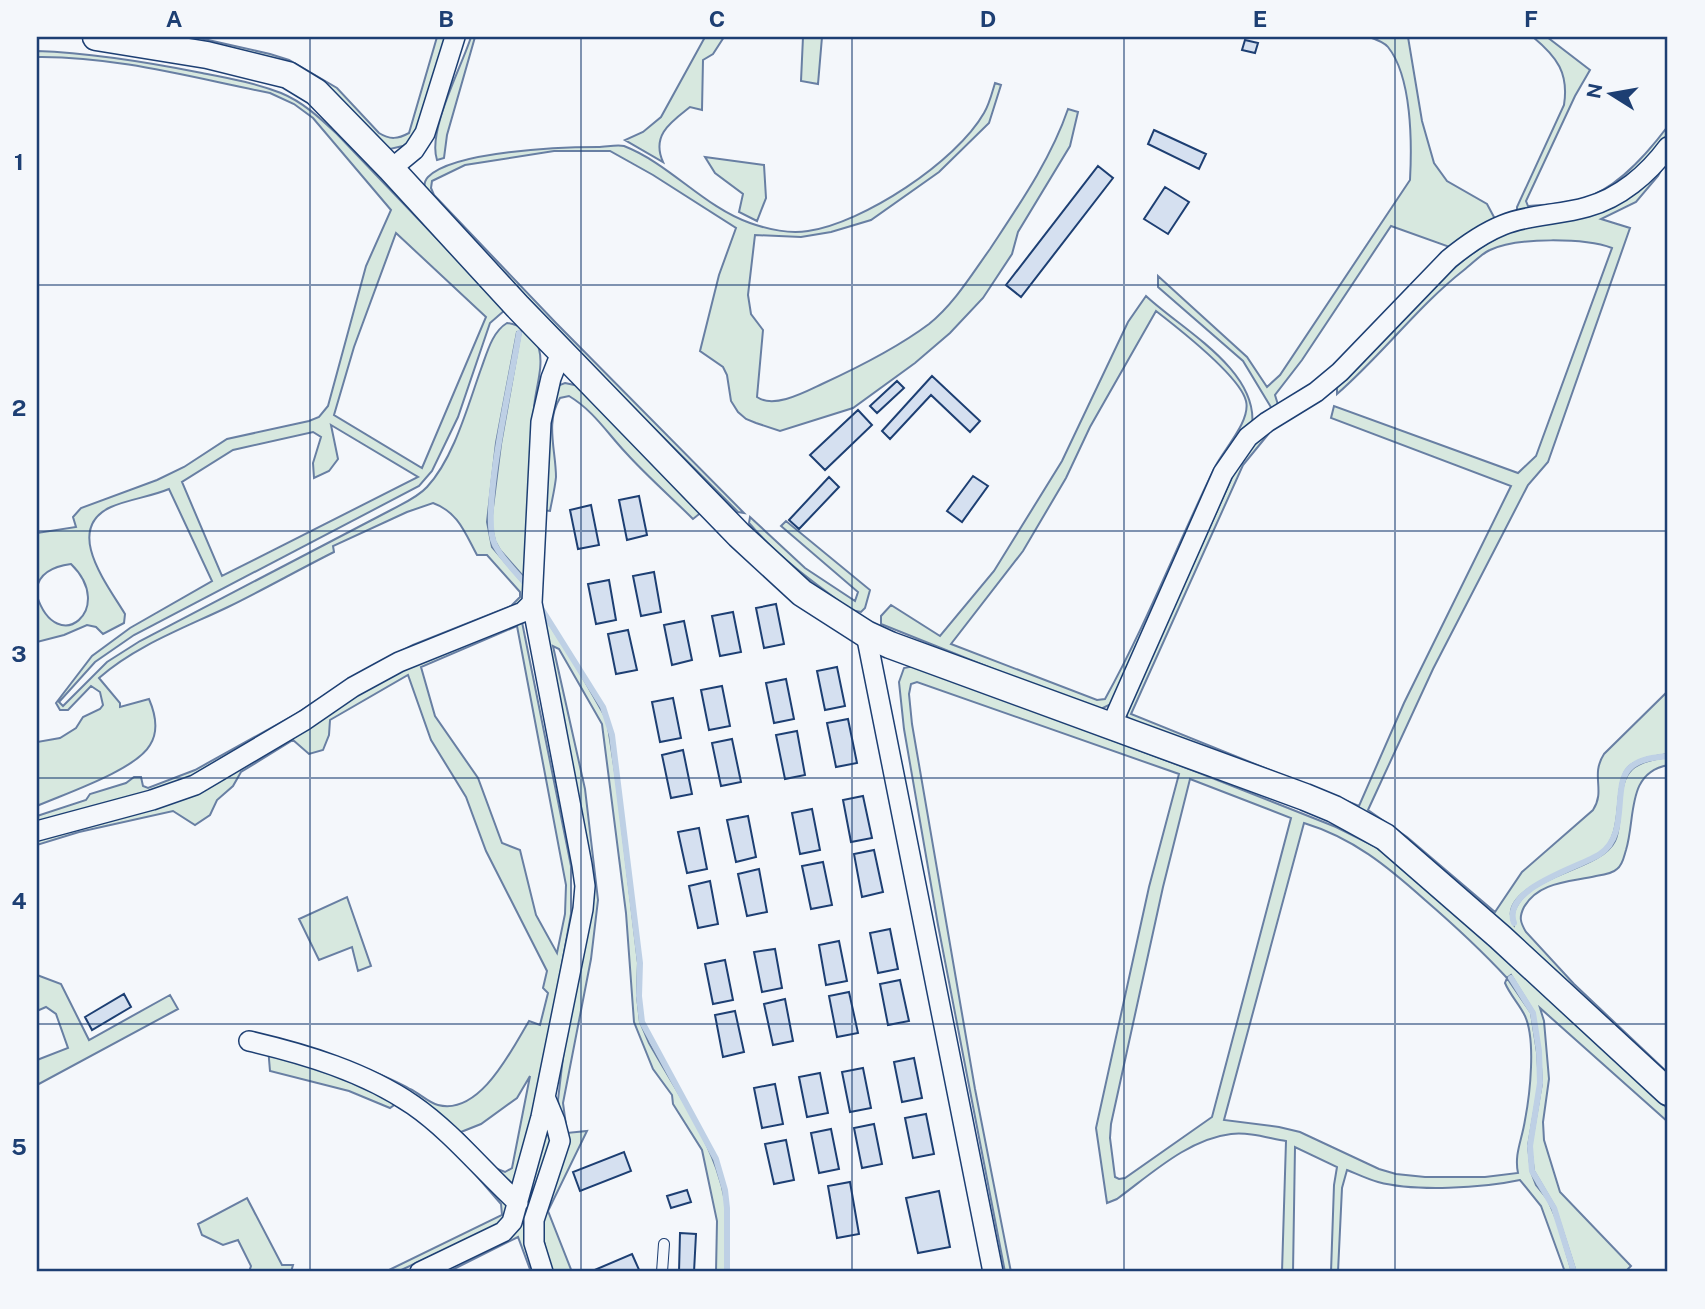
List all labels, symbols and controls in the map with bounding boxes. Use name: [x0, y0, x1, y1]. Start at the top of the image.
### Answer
text: A: [166, 5, 183, 32]
text: B: [438, 5, 454, 32]
text: C: [709, 5, 725, 32]
text: D: [980, 5, 996, 32]
text: E: [1253, 5, 1267, 32]
text: F: [1524, 5, 1538, 32]
north arrow: [1576, 60, 1646, 130]
text: N: [1582, 81, 1607, 100]
text: 1: [14, 148, 24, 175]
text: 2: [12, 394, 26, 421]
text: 3: [11, 640, 27, 667]
text: 4: [11, 887, 27, 914]
text: 5: [11, 1133, 27, 1160]

